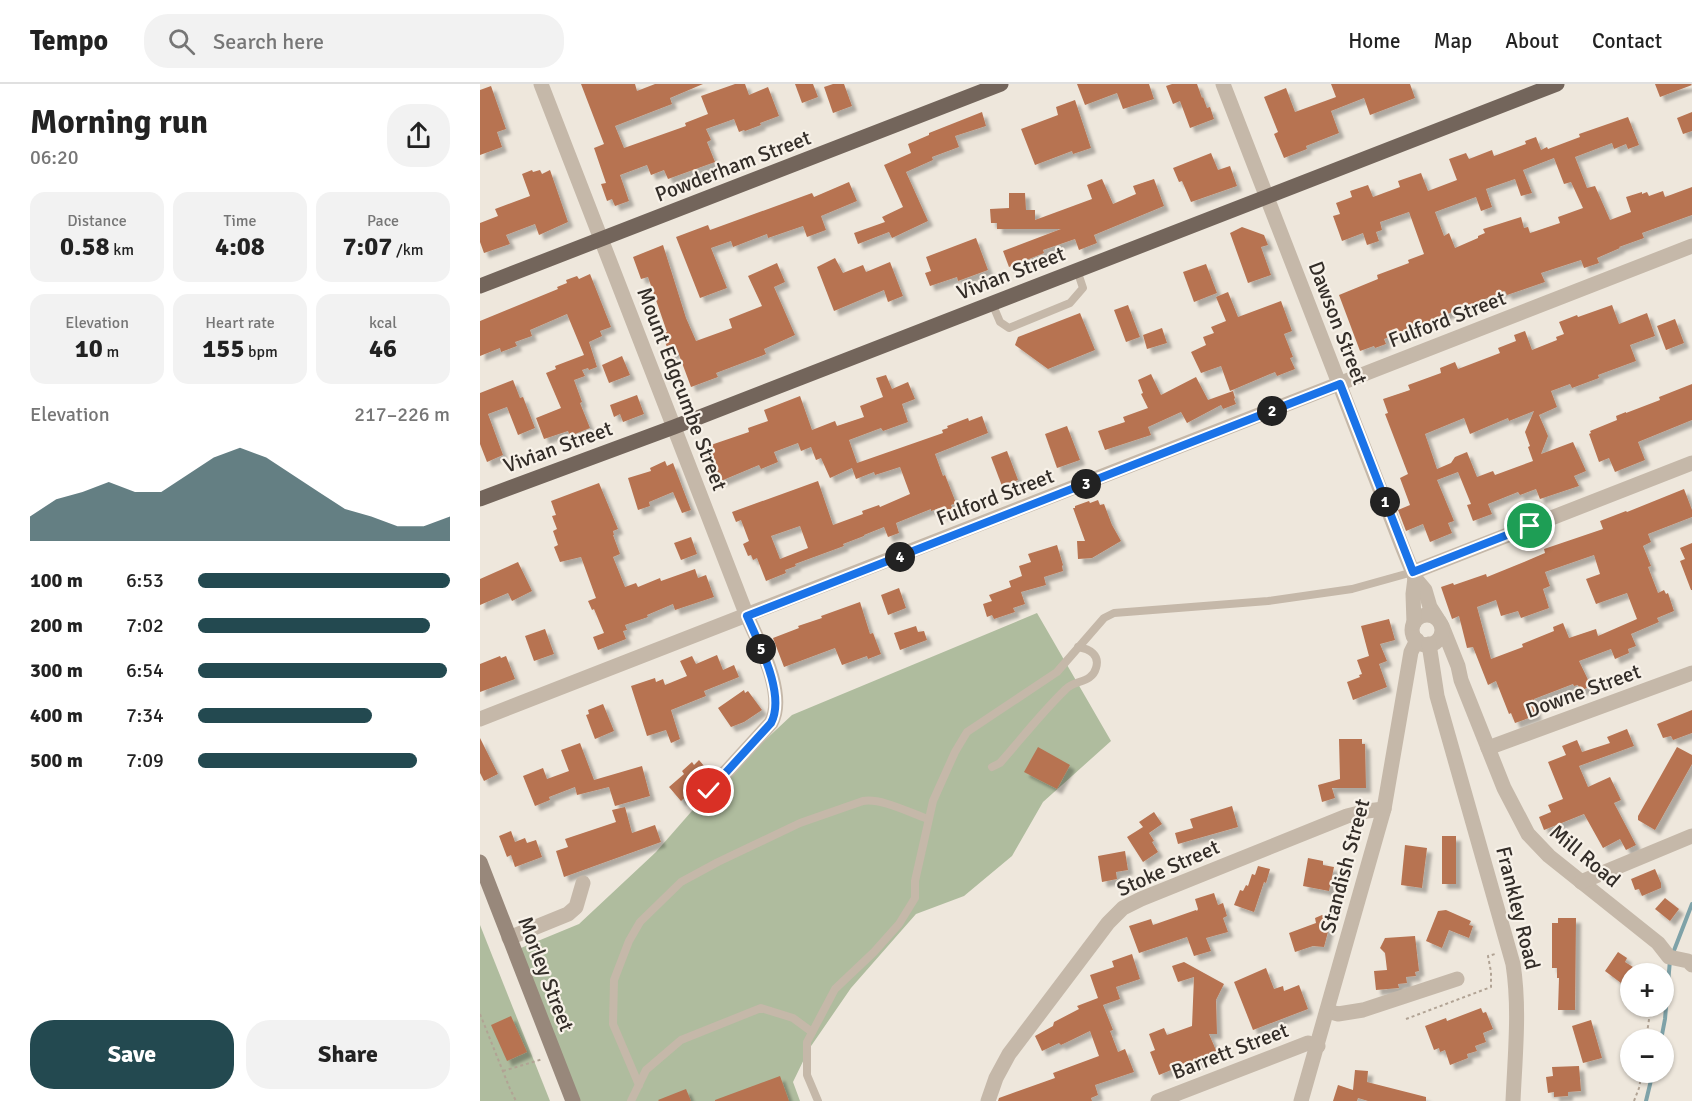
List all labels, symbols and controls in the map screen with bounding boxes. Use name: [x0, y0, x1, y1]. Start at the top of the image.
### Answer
search box: [144, 14, 564, 68]
text: Tempo: [30, 24, 108, 58]
icon: search: [165, 25, 198, 58]
text: Search here: [213, 28, 324, 55]
text: Home: [1348, 28, 1401, 54]
text: Map: [1434, 28, 1472, 54]
text: About: [1505, 28, 1559, 54]
text: Contact: [1592, 28, 1662, 54]
text: Morning run: [30, 102, 208, 143]
button: share: [387, 104, 450, 167]
street label: Powderham Street: [651, 124, 815, 208]
text: 06:20: [30, 145, 79, 170]
text: Distance: [67, 211, 127, 231]
text: Time: [224, 211, 256, 231]
text: Pace: [367, 211, 399, 231]
text: 0.58: [60, 231, 110, 263]
text: 4:08: [215, 231, 265, 263]
text: 7:07: [343, 231, 392, 263]
text: km: [110, 240, 134, 260]
text: /km: [392, 240, 423, 260]
street label: Vivian Street: [953, 240, 1069, 306]
street label: Dawson Street: [1303, 258, 1373, 388]
street label: Mount Edgcumbe Street: [631, 284, 733, 494]
street label: Fulford Street: [1385, 285, 1509, 353]
text: Elevation: [65, 313, 129, 333]
text: Heart rate: [205, 313, 275, 333]
text: kcal: [369, 313, 397, 333]
text: 10: [75, 333, 103, 365]
text: 155: [202, 333, 244, 365]
text: 46: [369, 333, 397, 365]
text: m: [103, 342, 119, 362]
text: bpm: [244, 342, 278, 362]
pin: 2: [1257, 396, 1287, 426]
text: 2: [1268, 401, 1276, 421]
text: Elevation: [30, 402, 110, 427]
text: 217–226 m: [354, 402, 450, 427]
street label: Vivian Street: [500, 415, 616, 479]
street label: Fulford Street: [933, 463, 1057, 531]
pin: 3: [1071, 469, 1101, 499]
text: 3: [1082, 474, 1090, 494]
pin: 1: [1370, 487, 1400, 517]
text: 1: [1381, 492, 1389, 512]
pin: [1504, 500, 1555, 551]
icon: arrive: [1513, 509, 1546, 542]
pin: 4: [885, 542, 915, 572]
text: 4: [896, 547, 904, 567]
text: 100 m: [30, 568, 83, 593]
text: 6:53: [126, 568, 164, 593]
text: 200 m: [30, 613, 83, 638]
text: 7:02: [126, 613, 164, 638]
pin: 5: [746, 634, 776, 664]
text: 5: [757, 639, 765, 659]
text: 300 m: [30, 658, 83, 683]
text: 6:54: [126, 658, 164, 683]
street label: Downe Street: [1522, 658, 1644, 724]
text: 400 m: [30, 703, 83, 728]
text: 7:34: [126, 703, 164, 728]
text: 500 m: [30, 748, 83, 773]
text: 7:09: [126, 748, 164, 773]
pin: [683, 765, 734, 816]
icon: check: [692, 774, 725, 807]
street label: Standish Street: [1315, 796, 1375, 936]
street label: Mill Road: [1544, 819, 1626, 893]
street label: Stoke Street: [1113, 834, 1223, 902]
street label: Frankley Road: [1490, 844, 1546, 972]
street label: Morley Street: [512, 913, 580, 1035]
map controls: [1620, 963, 1674, 1083]
button: +: [1620, 963, 1674, 1017]
street label: Barrett Street: [1168, 1017, 1292, 1085]
button: Save: [30, 1020, 234, 1089]
button: Share: [246, 1020, 450, 1089]
button: −: [1620, 1029, 1674, 1083]

